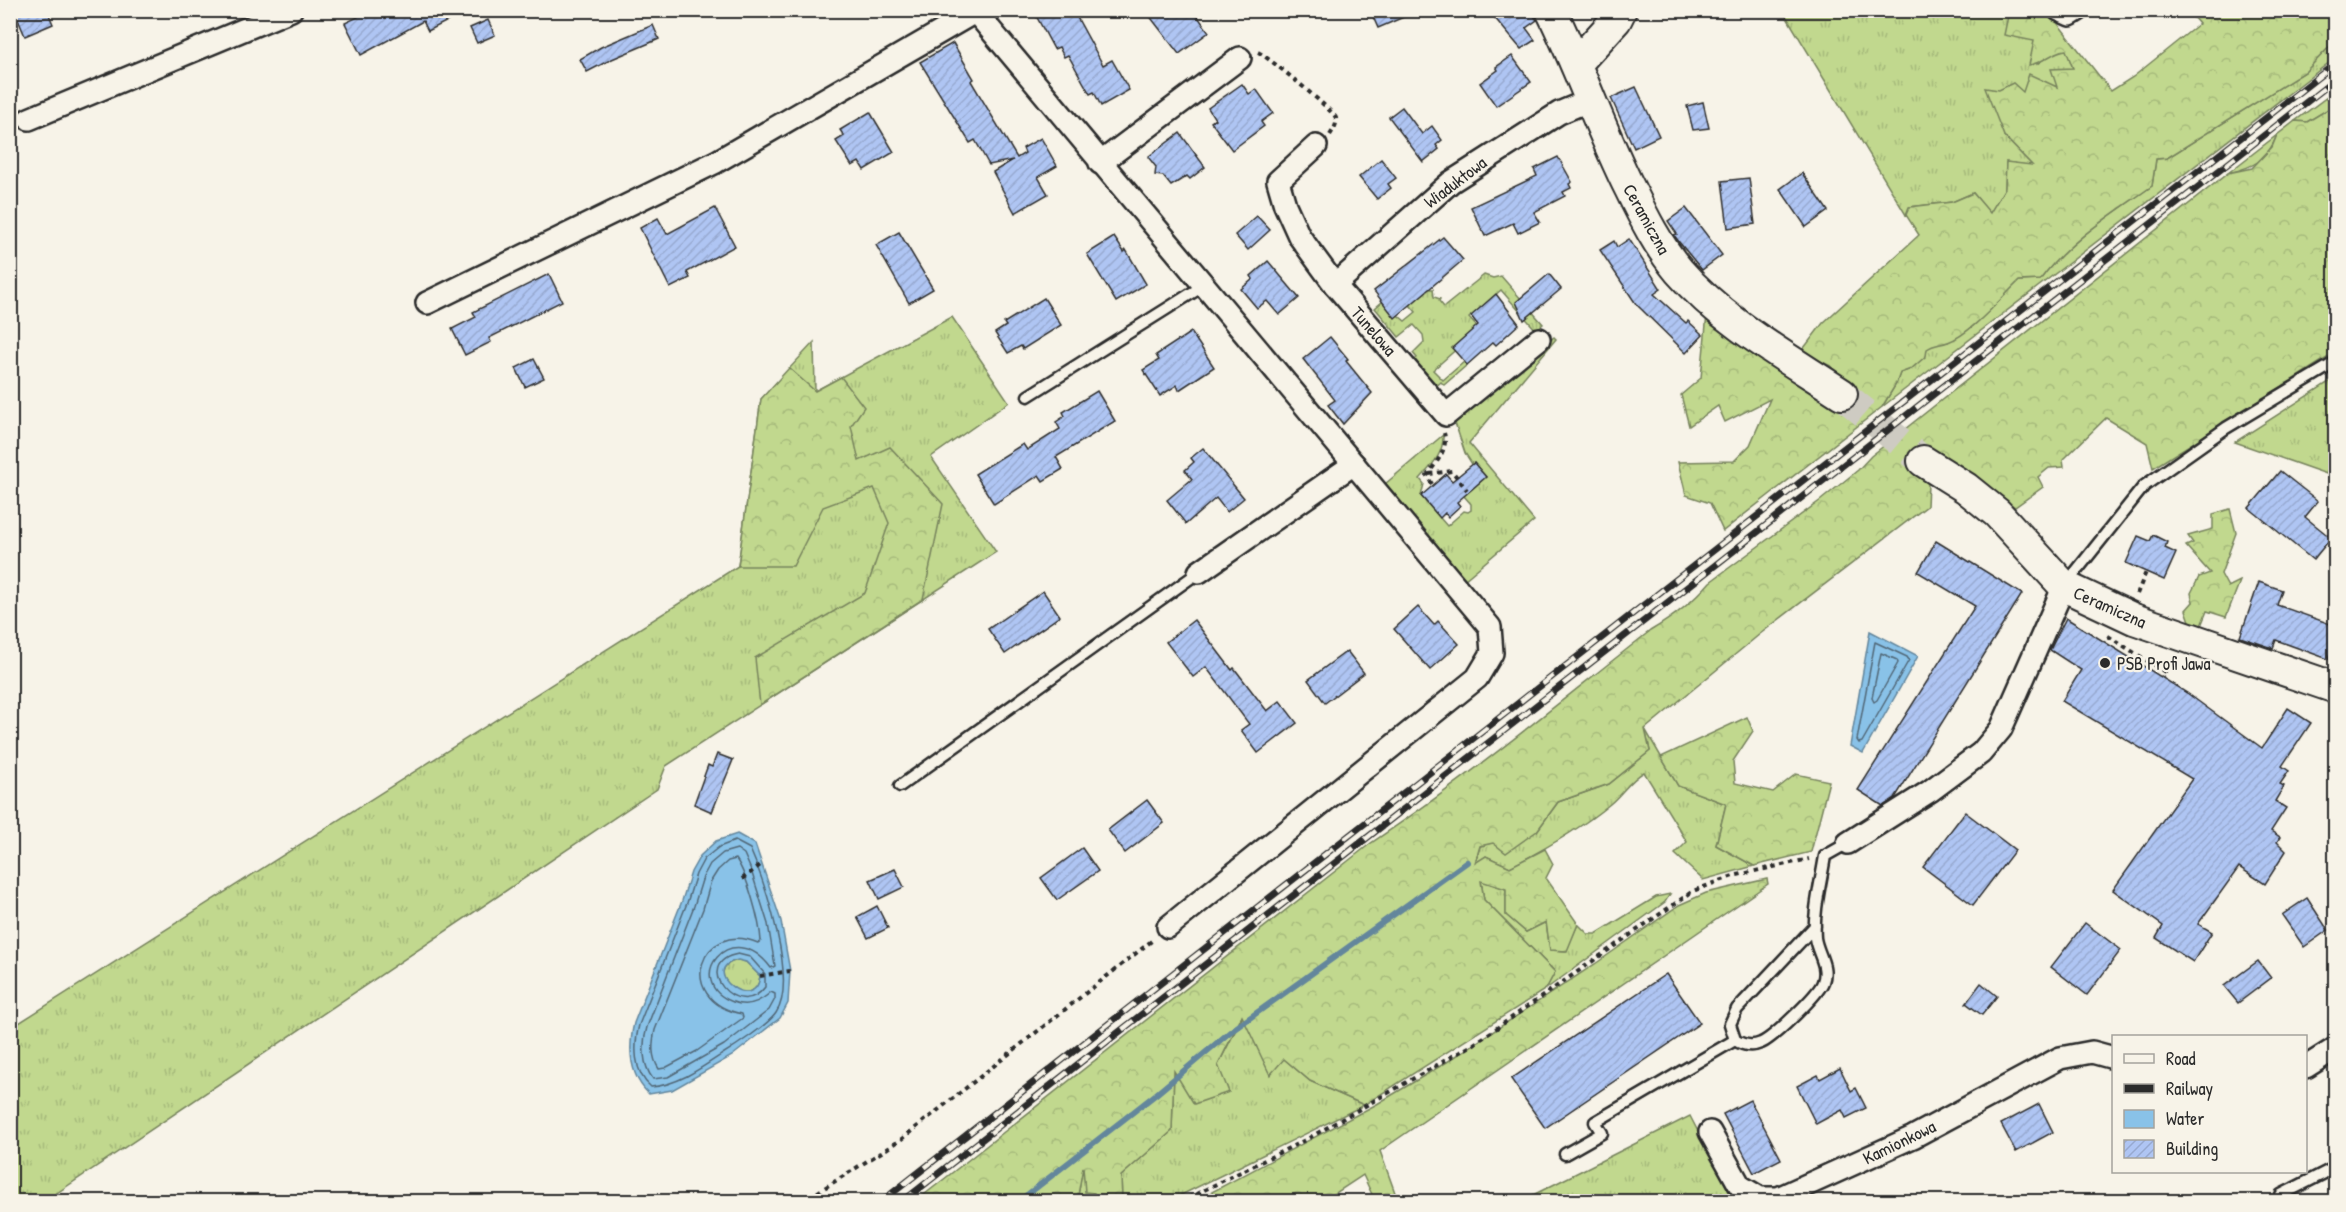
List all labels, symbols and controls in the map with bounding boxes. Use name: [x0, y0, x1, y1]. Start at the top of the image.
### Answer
street label: Wiaduktowa: [1418, 150, 1492, 214]
street label: Ceramiczna: [1617, 179, 1677, 259]
street label: Tunelowa: [1345, 301, 1403, 361]
street label: Ceramiczna: [2070, 580, 2150, 634]
place label: PSB Profi Jawa: [2117, 651, 2210, 676]
marker: PSB Profi Jawa: [2098, 656, 2112, 670]
legend: [2112, 1035, 2307, 1173]
text: Road: [2166, 1046, 2196, 1071]
text: Railway: [2166, 1076, 2213, 1101]
text: Water: [2166, 1106, 2204, 1131]
street label: Kamionkowa: [1858, 1114, 1940, 1170]
text: Building: [2166, 1136, 2218, 1161]

